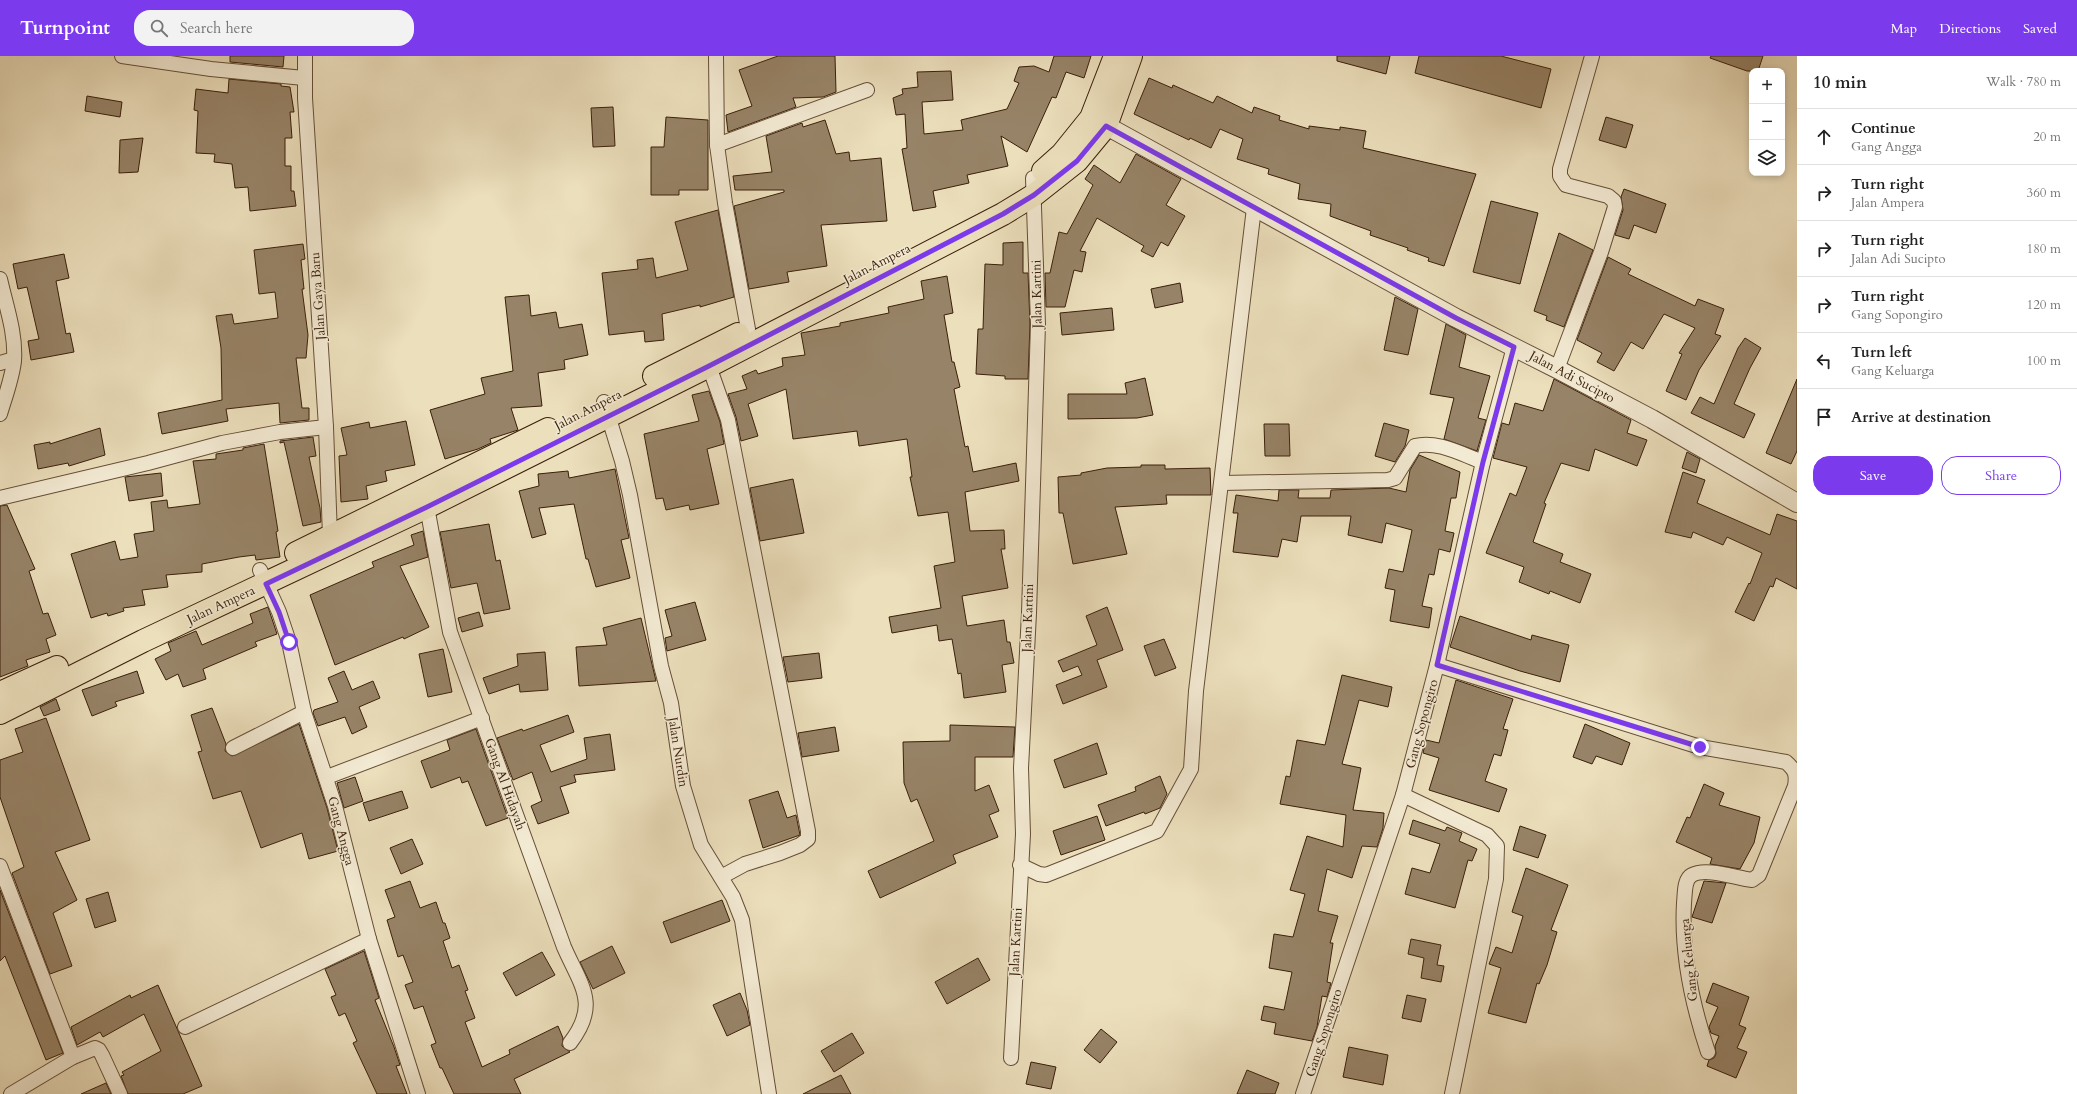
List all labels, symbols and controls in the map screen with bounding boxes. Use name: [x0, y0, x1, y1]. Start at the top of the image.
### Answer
search box: [134, 10, 414, 46]
text: Turnpoint: [20, 15, 110, 41]
icon: search: [148, 17, 170, 39]
text: Search here: [180, 18, 253, 38]
text: Map: [1891, 19, 1917, 38]
text: Directions: [1939, 19, 2001, 38]
text: Saved: [2023, 19, 2057, 38]
map controls: [1749, 68, 1785, 176]
button: +: [1749, 68, 1785, 104]
text: 10 min: [1813, 71, 1867, 94]
text: Walk · 780 m: [1986, 73, 2061, 91]
button: −: [1749, 104, 1785, 140]
text: Continue: [1851, 118, 1916, 138]
icon: ahead: [1813, 126, 1835, 148]
text: 20 m: [2033, 128, 2061, 146]
text: Gang Angga: [1851, 138, 1922, 156]
button: layers: [1749, 140, 1785, 176]
text: Turn right: [1851, 174, 1924, 194]
icon: right: [1813, 182, 1835, 204]
text: 360 m: [2027, 184, 2061, 202]
text: Jalan Ampera: [1851, 194, 1924, 212]
text: Turn right: [1851, 230, 1924, 250]
icon: right: [1813, 238, 1835, 260]
street label: Jalan Ampera: [838, 239, 914, 290]
text: 180 m: [2027, 240, 2061, 258]
text: Jalan Adi Sucipto: [1851, 250, 1945, 268]
street label: Jalan Gaya Baru: [306, 251, 330, 343]
street label: Jalan Kartini: [1027, 259, 1047, 330]
text: Turn right: [1851, 286, 1924, 306]
icon: right: [1813, 294, 1835, 316]
text: 120 m: [2027, 296, 2061, 314]
text: Gang Sopongiro: [1851, 306, 1943, 324]
text: Turn left: [1851, 342, 1912, 362]
street label: Jalan Adi Sucipto: [1524, 346, 1618, 407]
icon: left: [1813, 350, 1835, 372]
text: 100 m: [2027, 352, 2061, 370]
text: Gang Keluarga: [1851, 362, 1934, 380]
street label: Jalan Ampera: [549, 385, 625, 436]
icon: arrive: [1813, 406, 1835, 428]
text: Arrive at destination: [1851, 407, 1991, 427]
button: Save: [1813, 456, 1933, 495]
button: Share: [1941, 456, 2061, 495]
street label: Jalan Ampera: [182, 581, 258, 629]
street label: Jalan Kartini: [1018, 583, 1038, 655]
route start: [280, 633, 298, 651]
street label: Gang Sopongiro: [1401, 677, 1443, 771]
street label: Jalan Nurdin: [663, 714, 693, 789]
street label: Gang Al Hidayah: [480, 735, 530, 833]
route end: [1691, 738, 1709, 756]
street label: Gang Angga: [323, 794, 359, 868]
street label: Jalan Kartini: [1005, 907, 1027, 979]
street label: Gang Keluarga: [1676, 917, 1702, 1002]
street label: Gang Sopongiro: [1301, 987, 1347, 1079]

